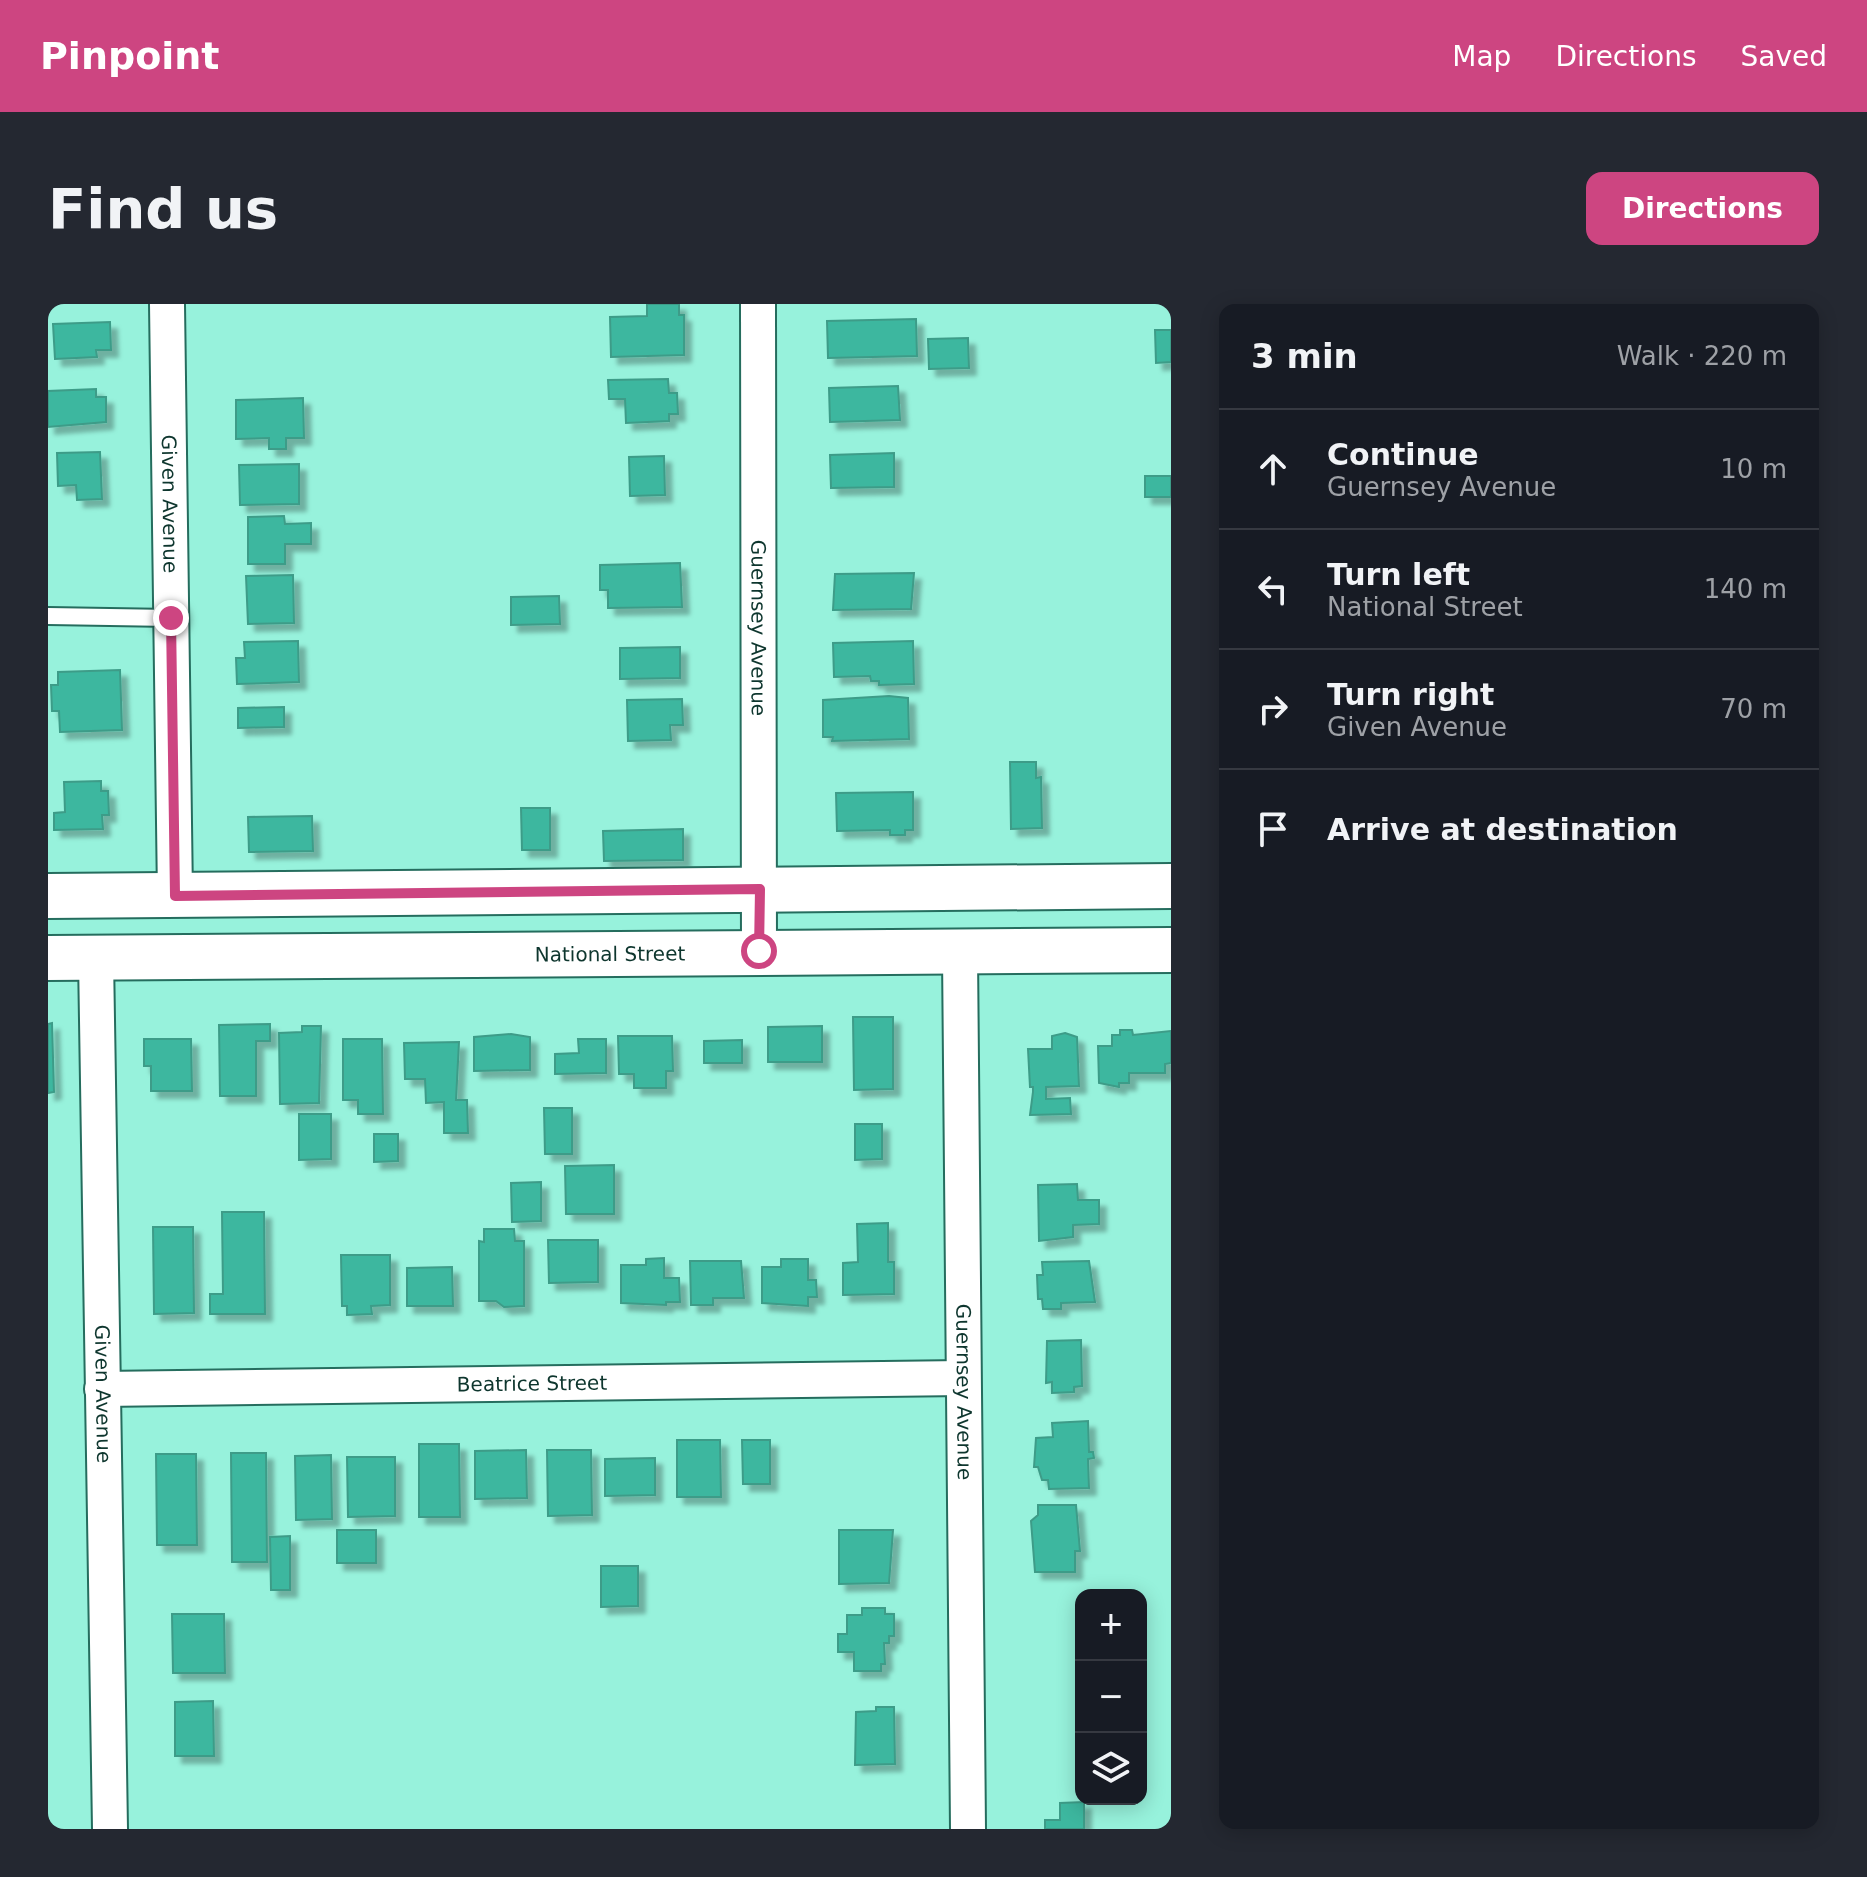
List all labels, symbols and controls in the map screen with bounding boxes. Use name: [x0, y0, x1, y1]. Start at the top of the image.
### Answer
text: Pinpoint: [40, 34, 219, 78]
text: Map: [1452, 40, 1511, 73]
text: Directions: [1555, 40, 1696, 73]
text: Saved: [1740, 40, 1827, 73]
button: Directions: [1586, 172, 1819, 245]
text: Find us: [48, 176, 278, 241]
text: 3 min: [1251, 336, 1358, 376]
text: Walk · 220 m: [1617, 341, 1787, 371]
street label: Given Avenue: [157, 435, 183, 573]
text: Continue: [1327, 437, 1479, 472]
icon: ahead: [1251, 447, 1295, 491]
text: 10 m: [1720, 454, 1787, 484]
text: Guernsey Avenue: [1327, 472, 1556, 502]
street label: Guernsey Avenue: [746, 540, 771, 716]
text: Turn left: [1327, 557, 1470, 592]
icon: left: [1251, 567, 1295, 611]
text: 140 m: [1704, 574, 1787, 604]
text: National Street: [1327, 592, 1523, 622]
route end: [153, 600, 189, 636]
text: Turn right: [1327, 677, 1494, 712]
icon: right: [1251, 687, 1295, 731]
text: 70 m: [1720, 694, 1787, 724]
text: Given Avenue: [1327, 712, 1507, 742]
icon: arrive: [1251, 807, 1295, 851]
text: Arrive at destination: [1327, 812, 1678, 847]
route start: [741, 933, 777, 969]
street label: National Street: [535, 941, 686, 967]
street label: Guernsey Avenue: [951, 1304, 977, 1480]
street label: Given Avenue: [90, 1324, 116, 1463]
street label: Beatrice Street: [457, 1371, 607, 1396]
map controls: [1075, 1589, 1147, 1805]
button: +: [1075, 1589, 1147, 1661]
button: −: [1075, 1661, 1147, 1733]
button: layers: [1075, 1733, 1147, 1805]

